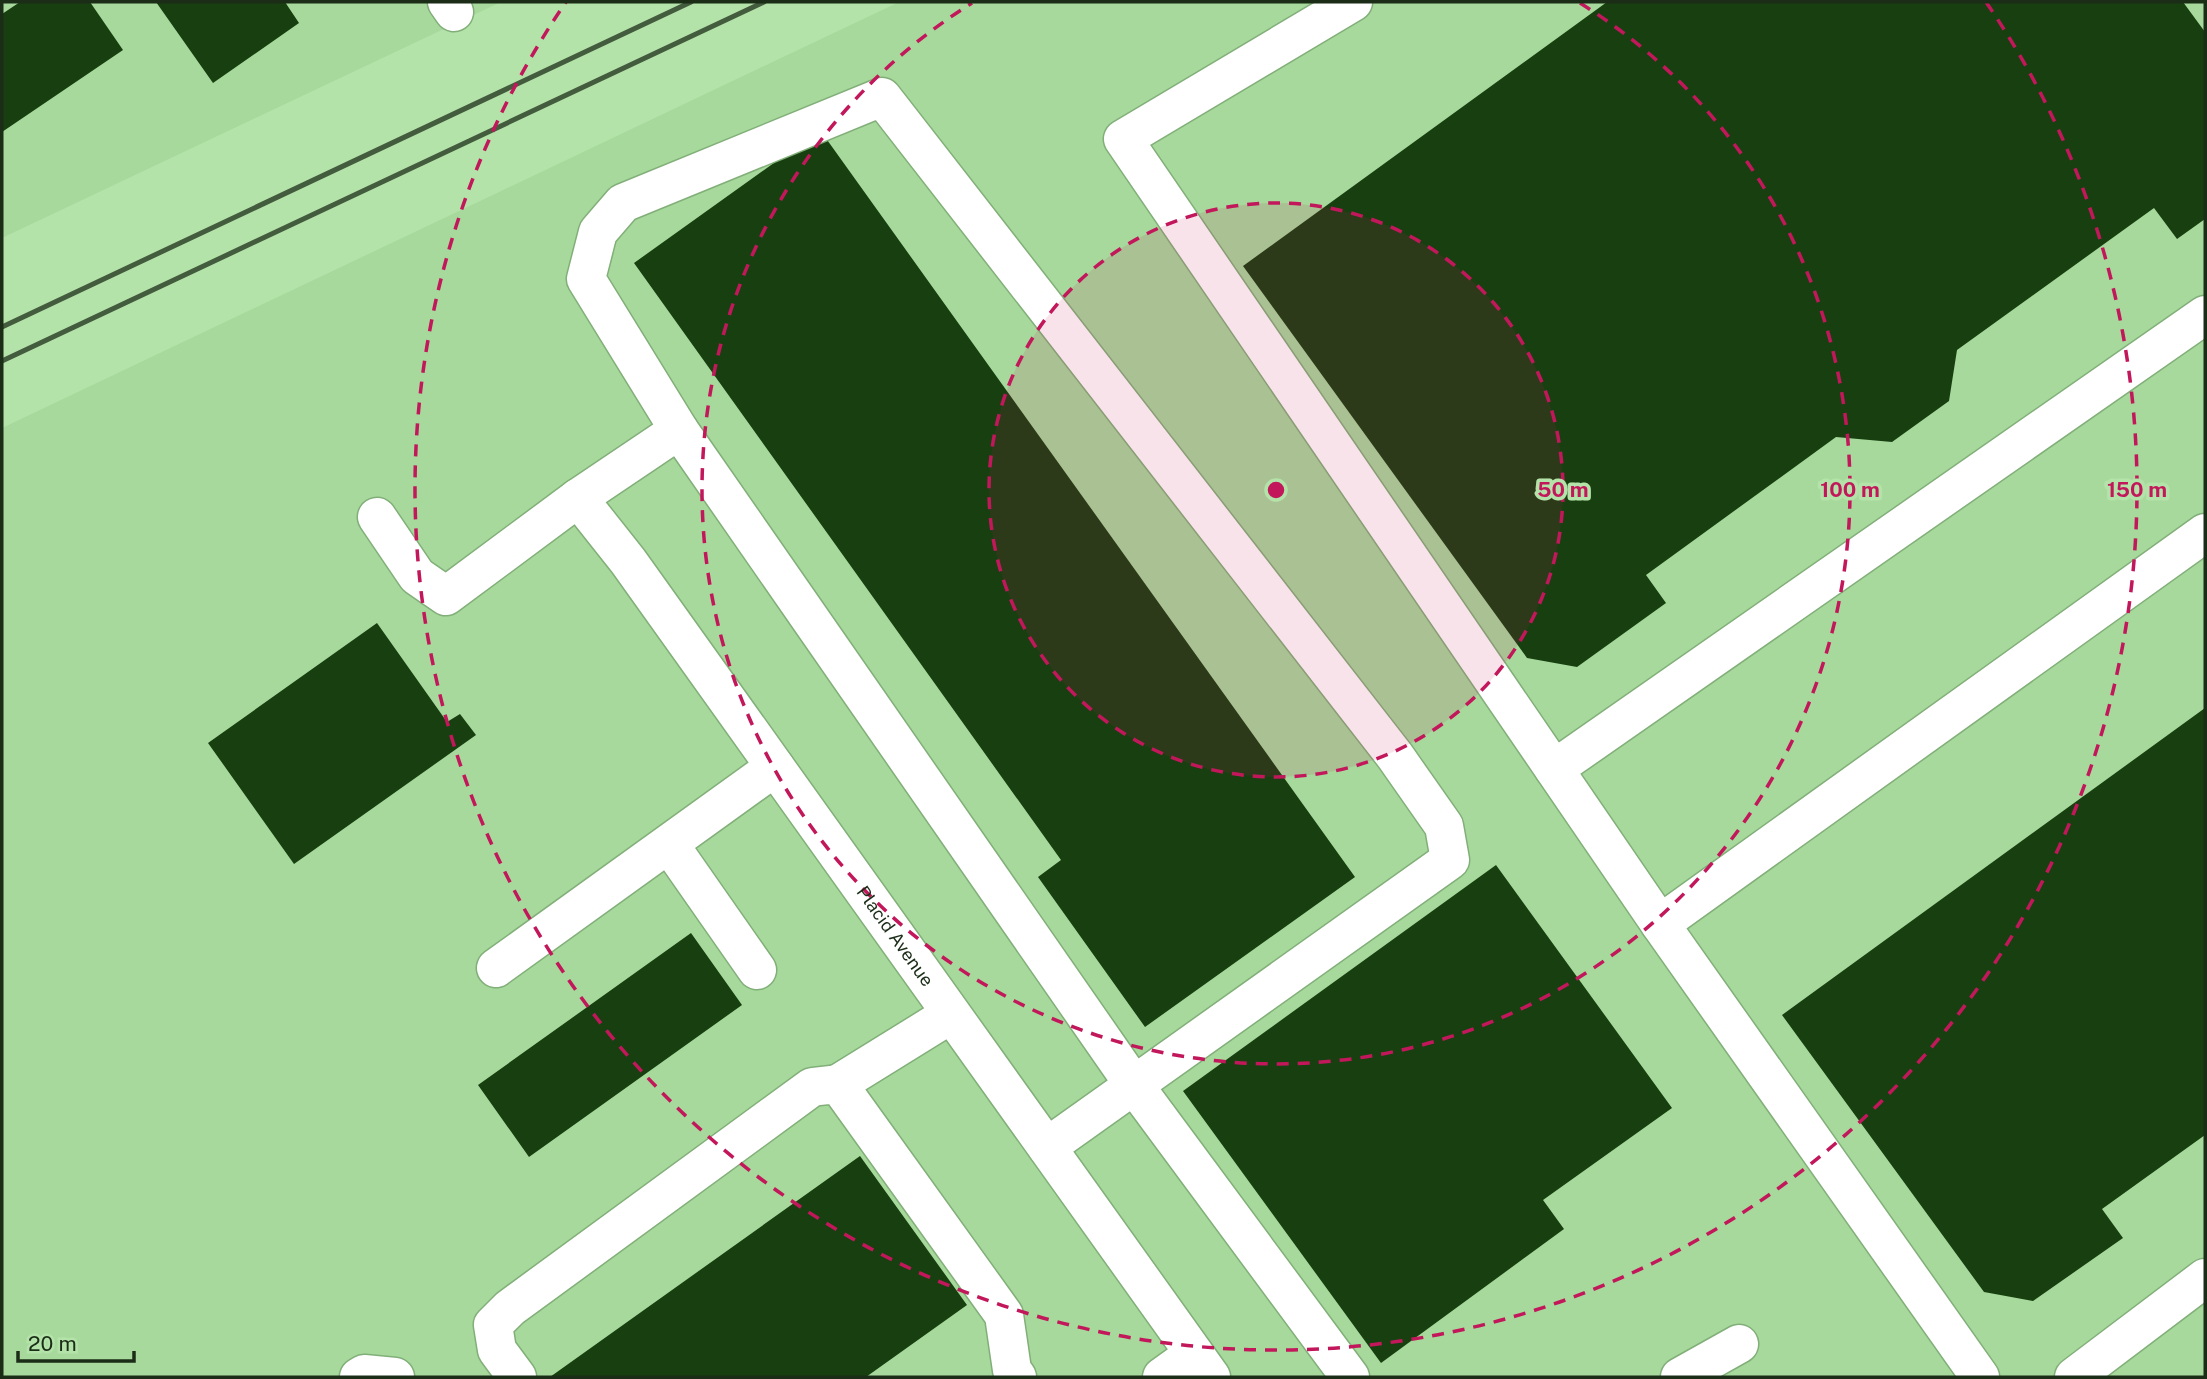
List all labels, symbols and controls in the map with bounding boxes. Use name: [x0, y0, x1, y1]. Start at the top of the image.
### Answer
text: 50 m: [1537, 477, 1589, 502]
text: 100 m: [1820, 477, 1880, 502]
text: 150 m: [2107, 477, 2167, 502]
centre of rings: [1264, 478, 1288, 502]
street label: Placid Avenue: [853, 882, 939, 990]
scale bar: [18, 1320, 133, 1364]
text: 20 m: [28, 1331, 77, 1356]

